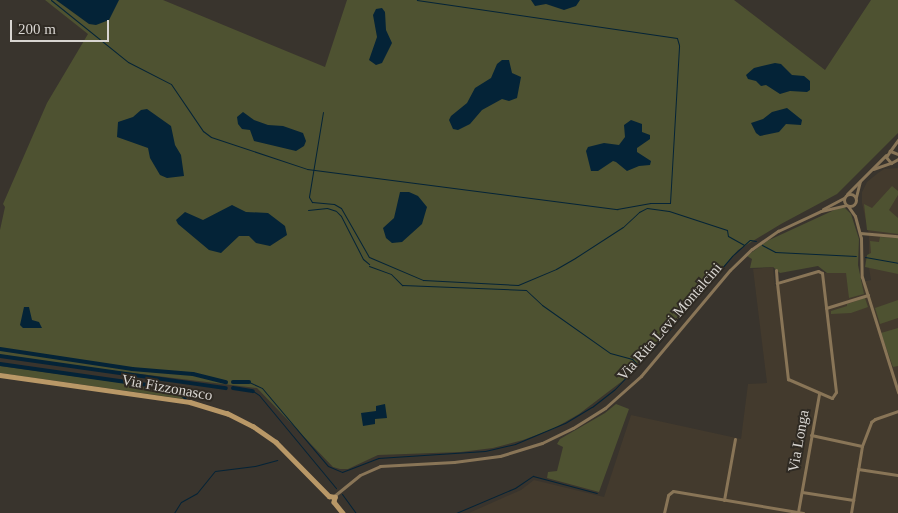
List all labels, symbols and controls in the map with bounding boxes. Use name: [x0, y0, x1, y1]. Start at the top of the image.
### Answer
scale bar: [12, 10, 111, 42]
text: 200 m: [18, 21, 56, 37]
street label: Via Rita Levi Montalcini: [614, 259, 726, 385]
street label: Via Fizzonasco: [120, 371, 214, 405]
street label: Via Longa: [785, 409, 813, 473]

